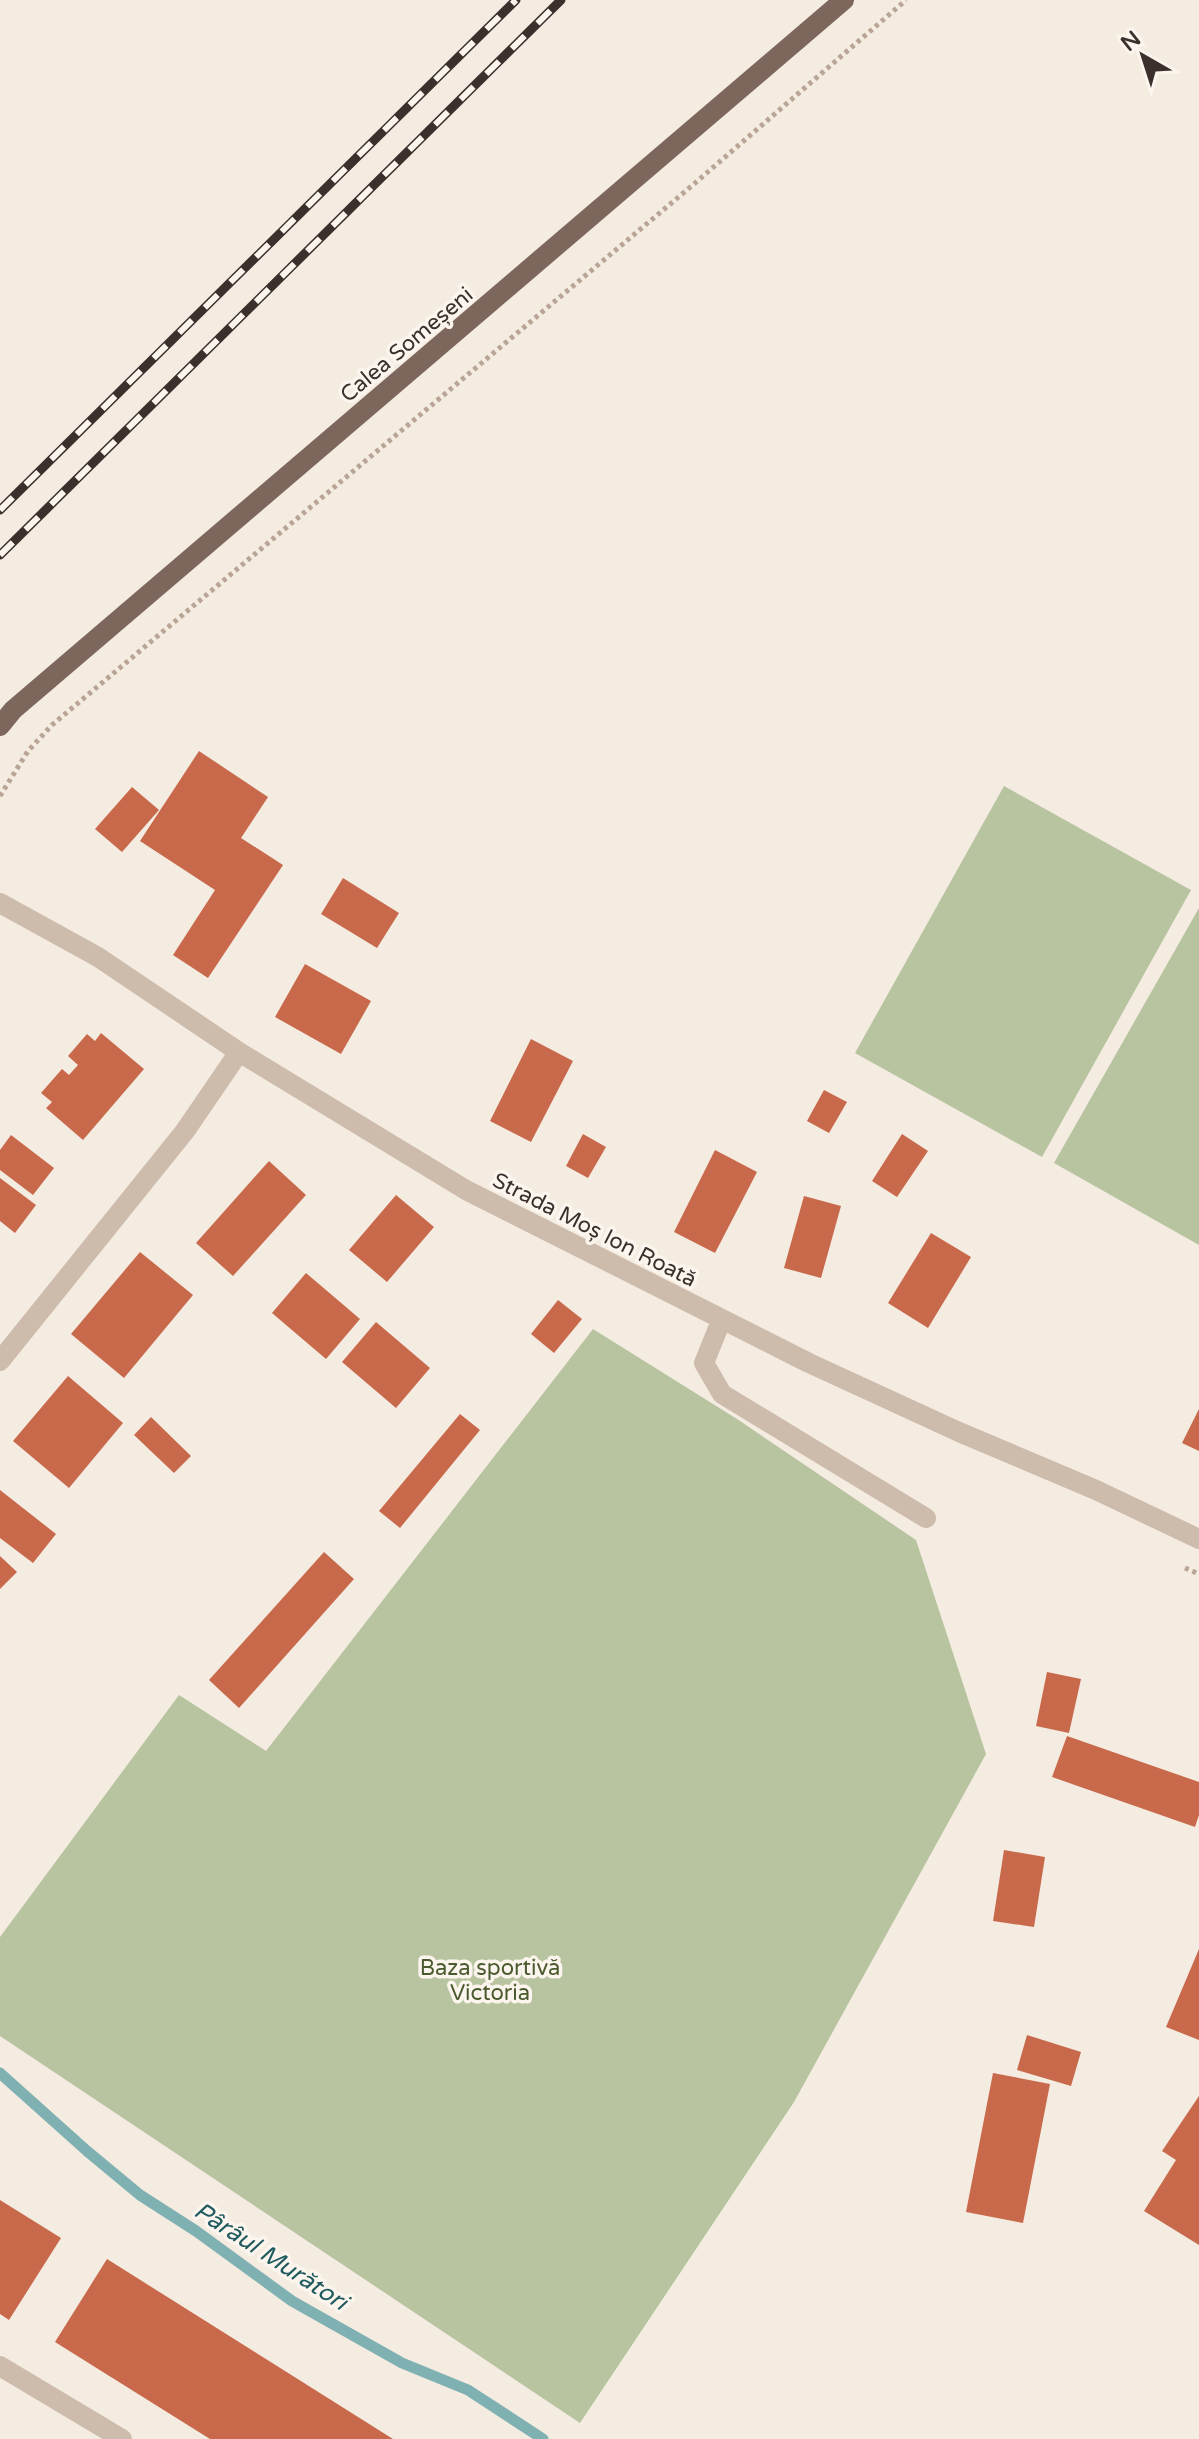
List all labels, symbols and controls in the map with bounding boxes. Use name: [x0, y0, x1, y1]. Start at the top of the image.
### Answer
north arrow: [1103, 16, 1183, 96]
text: N: [1116, 26, 1146, 57]
street label: Calea Someșeni: [335, 282, 478, 408]
street label: Strada Moș Ion Roată: [488, 1167, 701, 1293]
park label: Baza sportivă Victoria: [420, 1955, 560, 2006]
water label: Pârâul Murători: [189, 2196, 355, 2318]

